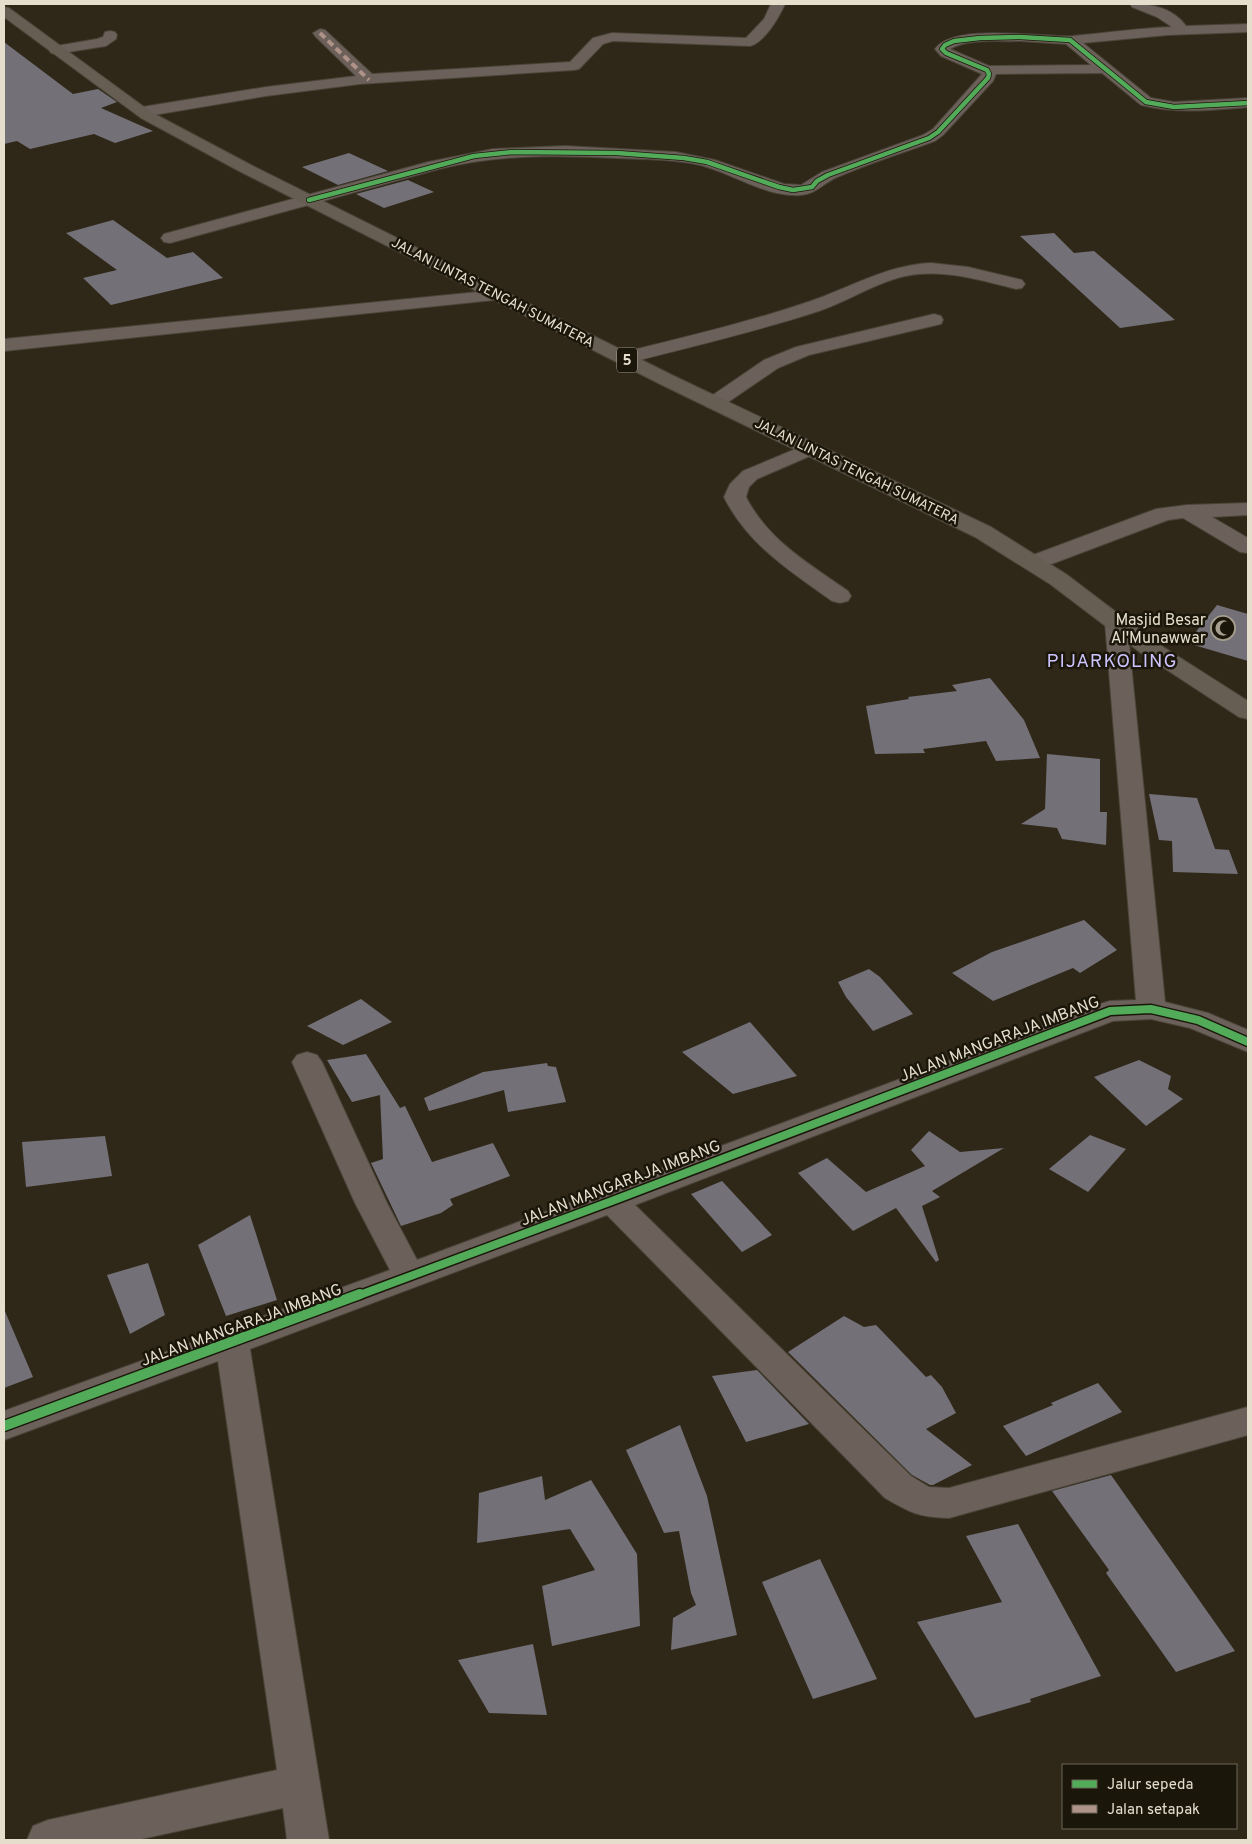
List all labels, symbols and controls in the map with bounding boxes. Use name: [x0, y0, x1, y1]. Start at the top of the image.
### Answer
street label: JALAN LINTAS TENGAH SUMATERA: [388, 235, 596, 352]
road number: 5: [617, 348, 637, 372]
street label: JALAN LINTAS TENGAH SUMATERA: [751, 415, 961, 529]
place label: Masjid Besar Al'Munawwar: [1111, 611, 1206, 649]
mosque icon: Masjid Besar Al'Munawwar: [1210, 615, 1236, 641]
district label: PIJARKOLING: [1047, 650, 1177, 674]
street label: JALAN MANGARAJA IMBANG: [897, 992, 1103, 1087]
street label: JALAN MANGARAJA IMBANG: [518, 1136, 724, 1231]
street label: JALAN MANGARAJA IMBANG: [138, 1280, 345, 1372]
legend: [1062, 1764, 1237, 1829]
text: Jalur sepeda: [1107, 1776, 1193, 1795]
text: Jalan setapak: [1107, 1801, 1200, 1820]

